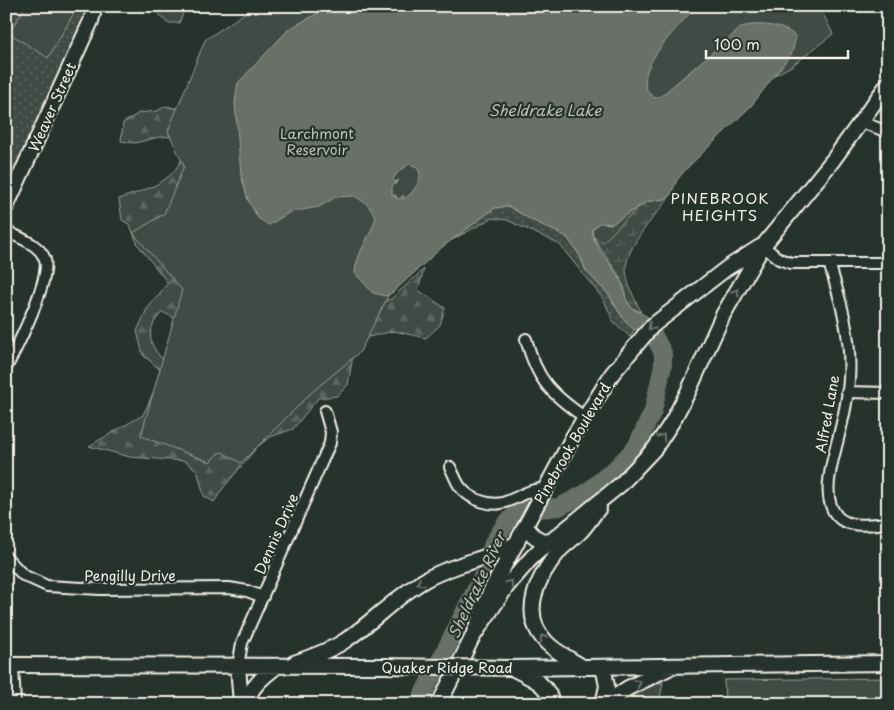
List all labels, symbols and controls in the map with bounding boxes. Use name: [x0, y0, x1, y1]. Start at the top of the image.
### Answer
scale bar: [706, 28, 849, 60]
text: 100 m: [714, 32, 760, 55]
street label: Weaver Street: [23, 59, 81, 155]
water label: Sheldrake Lake: [489, 98, 602, 121]
park label: Larchmont Reservoir: [280, 123, 354, 160]
district label: PINEBROOK HEIGHTS: [670, 186, 770, 226]
one-way arrow: [729, 288, 739, 297]
one-way arrow: [648, 321, 657, 330]
street label: Alfred Lane: [810, 373, 844, 455]
street label: Pinebrook Boulevard: [529, 378, 616, 508]
one-way arrow: [656, 433, 666, 442]
street label: Dennis Drive: [249, 490, 303, 578]
water label: Sheldrake River: [441, 526, 512, 642]
street label: Pengilly Drive: [84, 565, 176, 586]
one-way arrow: [416, 576, 425, 586]
one-way arrow: [504, 580, 512, 589]
one-way arrow: [541, 635, 549, 644]
street label: Quaker Ridge Road: [382, 657, 512, 678]
one-way arrow: [633, 679, 642, 689]

